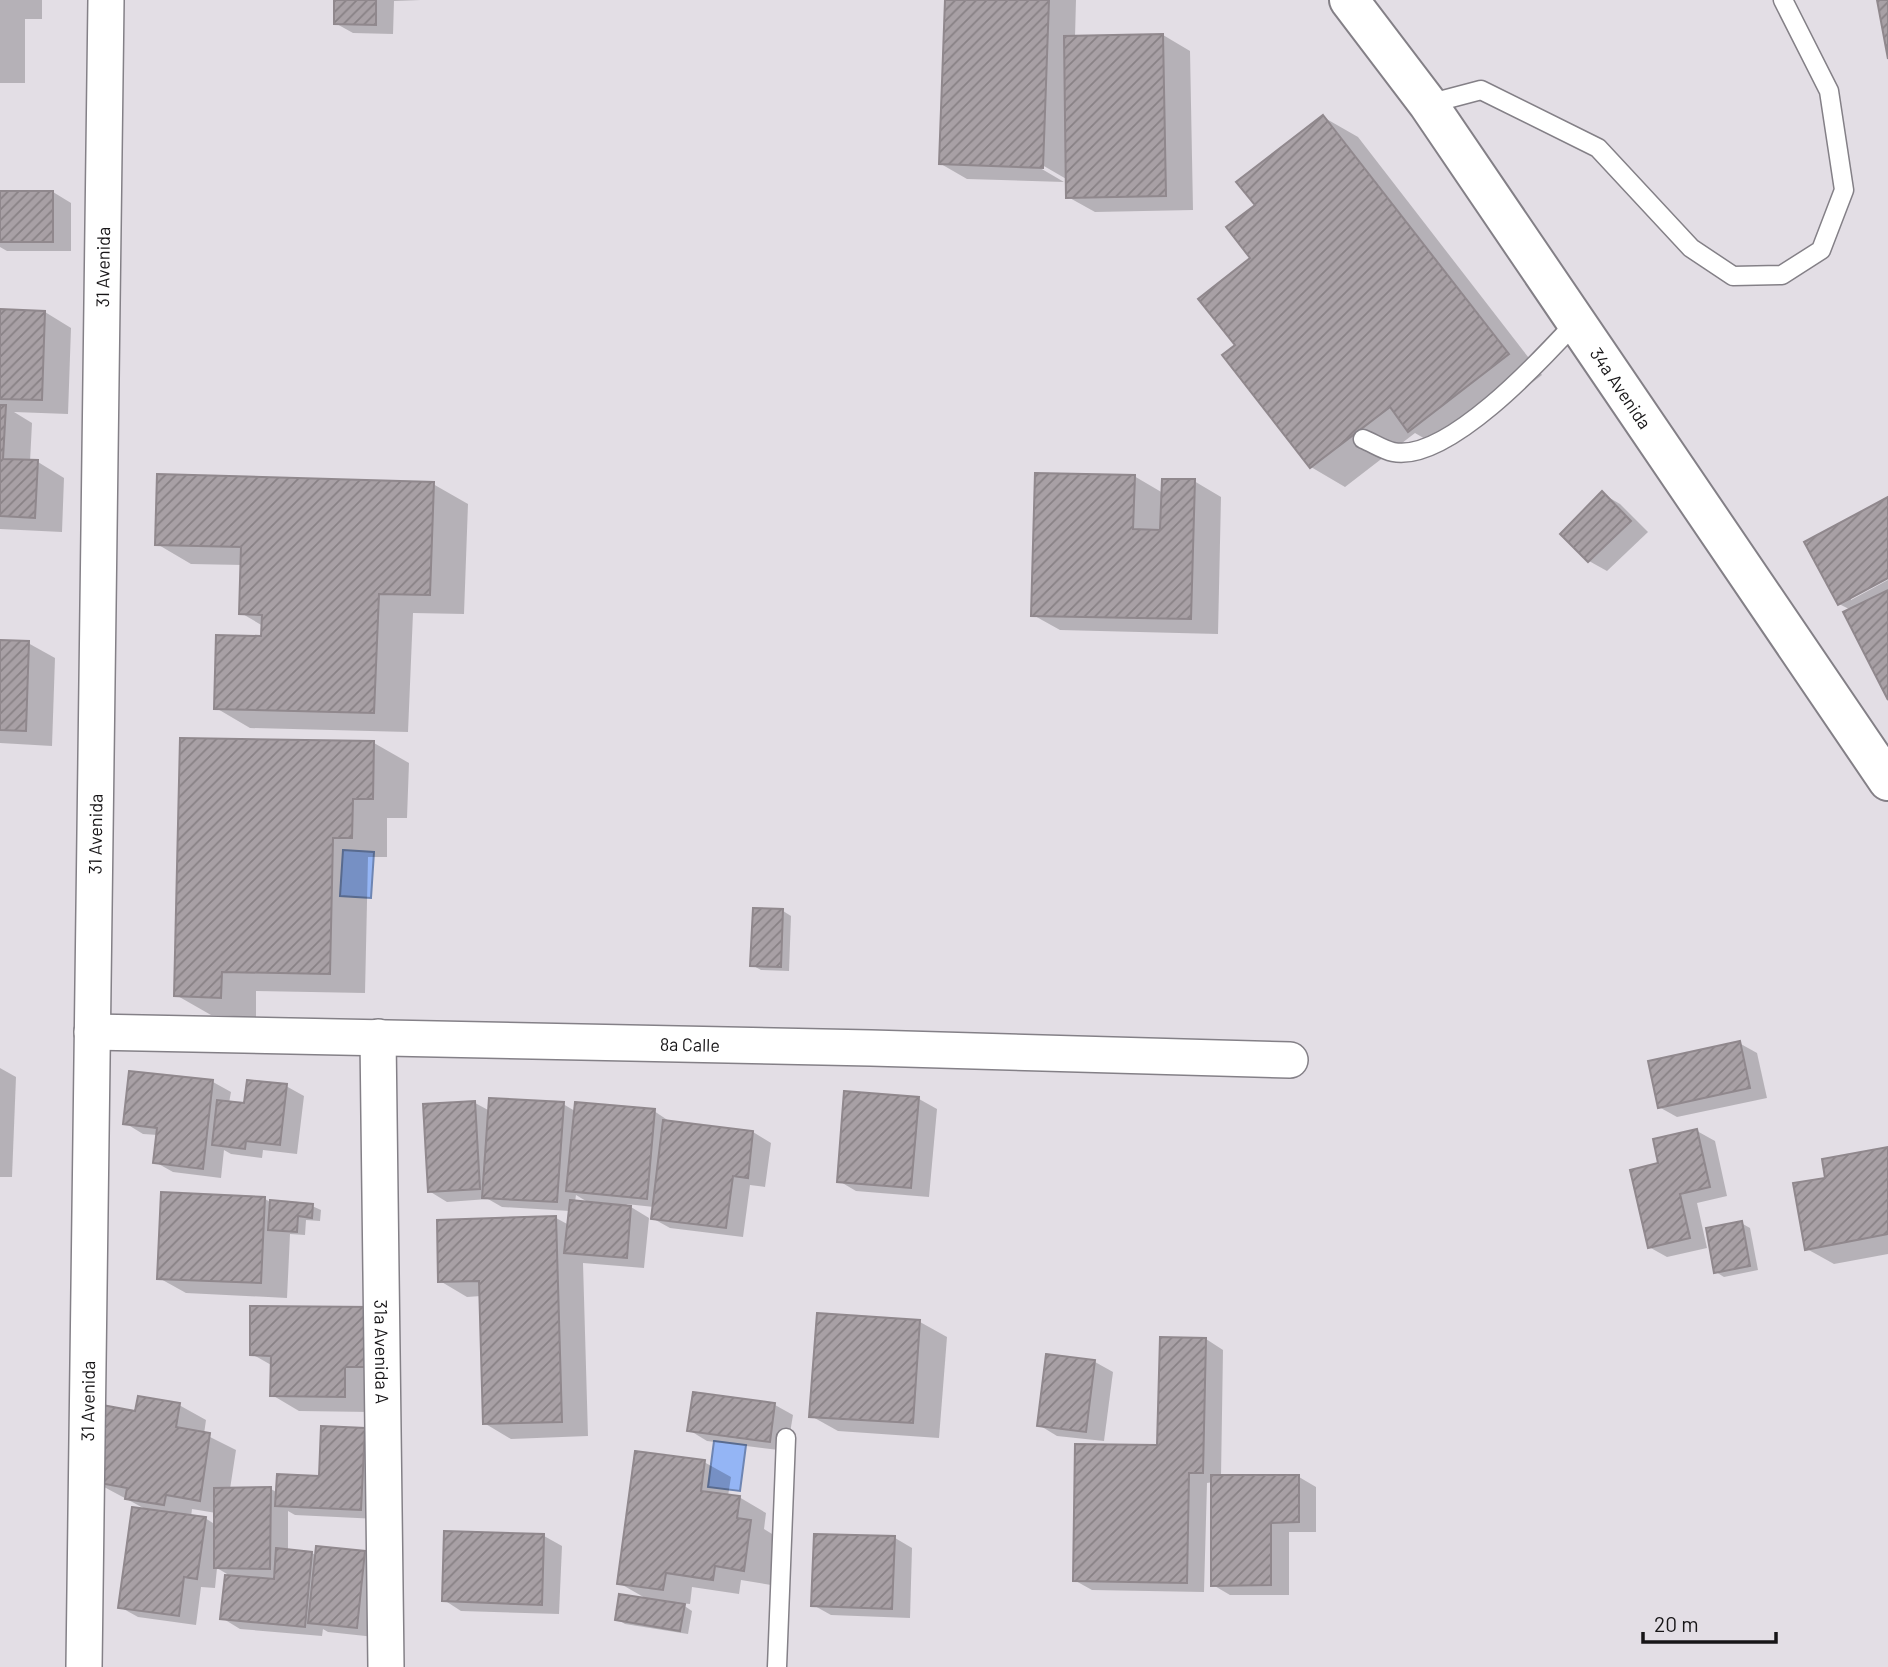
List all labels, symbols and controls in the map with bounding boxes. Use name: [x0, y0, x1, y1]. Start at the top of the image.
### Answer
street label: 31 Avenida: [91, 227, 114, 308]
street label: 34a Avenida: [1586, 343, 1656, 433]
street label: 31 Avenida: [83, 794, 107, 875]
street label: 8a Calle: [660, 1033, 720, 1056]
street label: 31a Avenida A: [370, 1300, 394, 1404]
street label: 31 Avenida: [76, 1361, 99, 1442]
scale bar: [1643, 1600, 1776, 1644]
text: 20 m: [1654, 1611, 1699, 1636]

